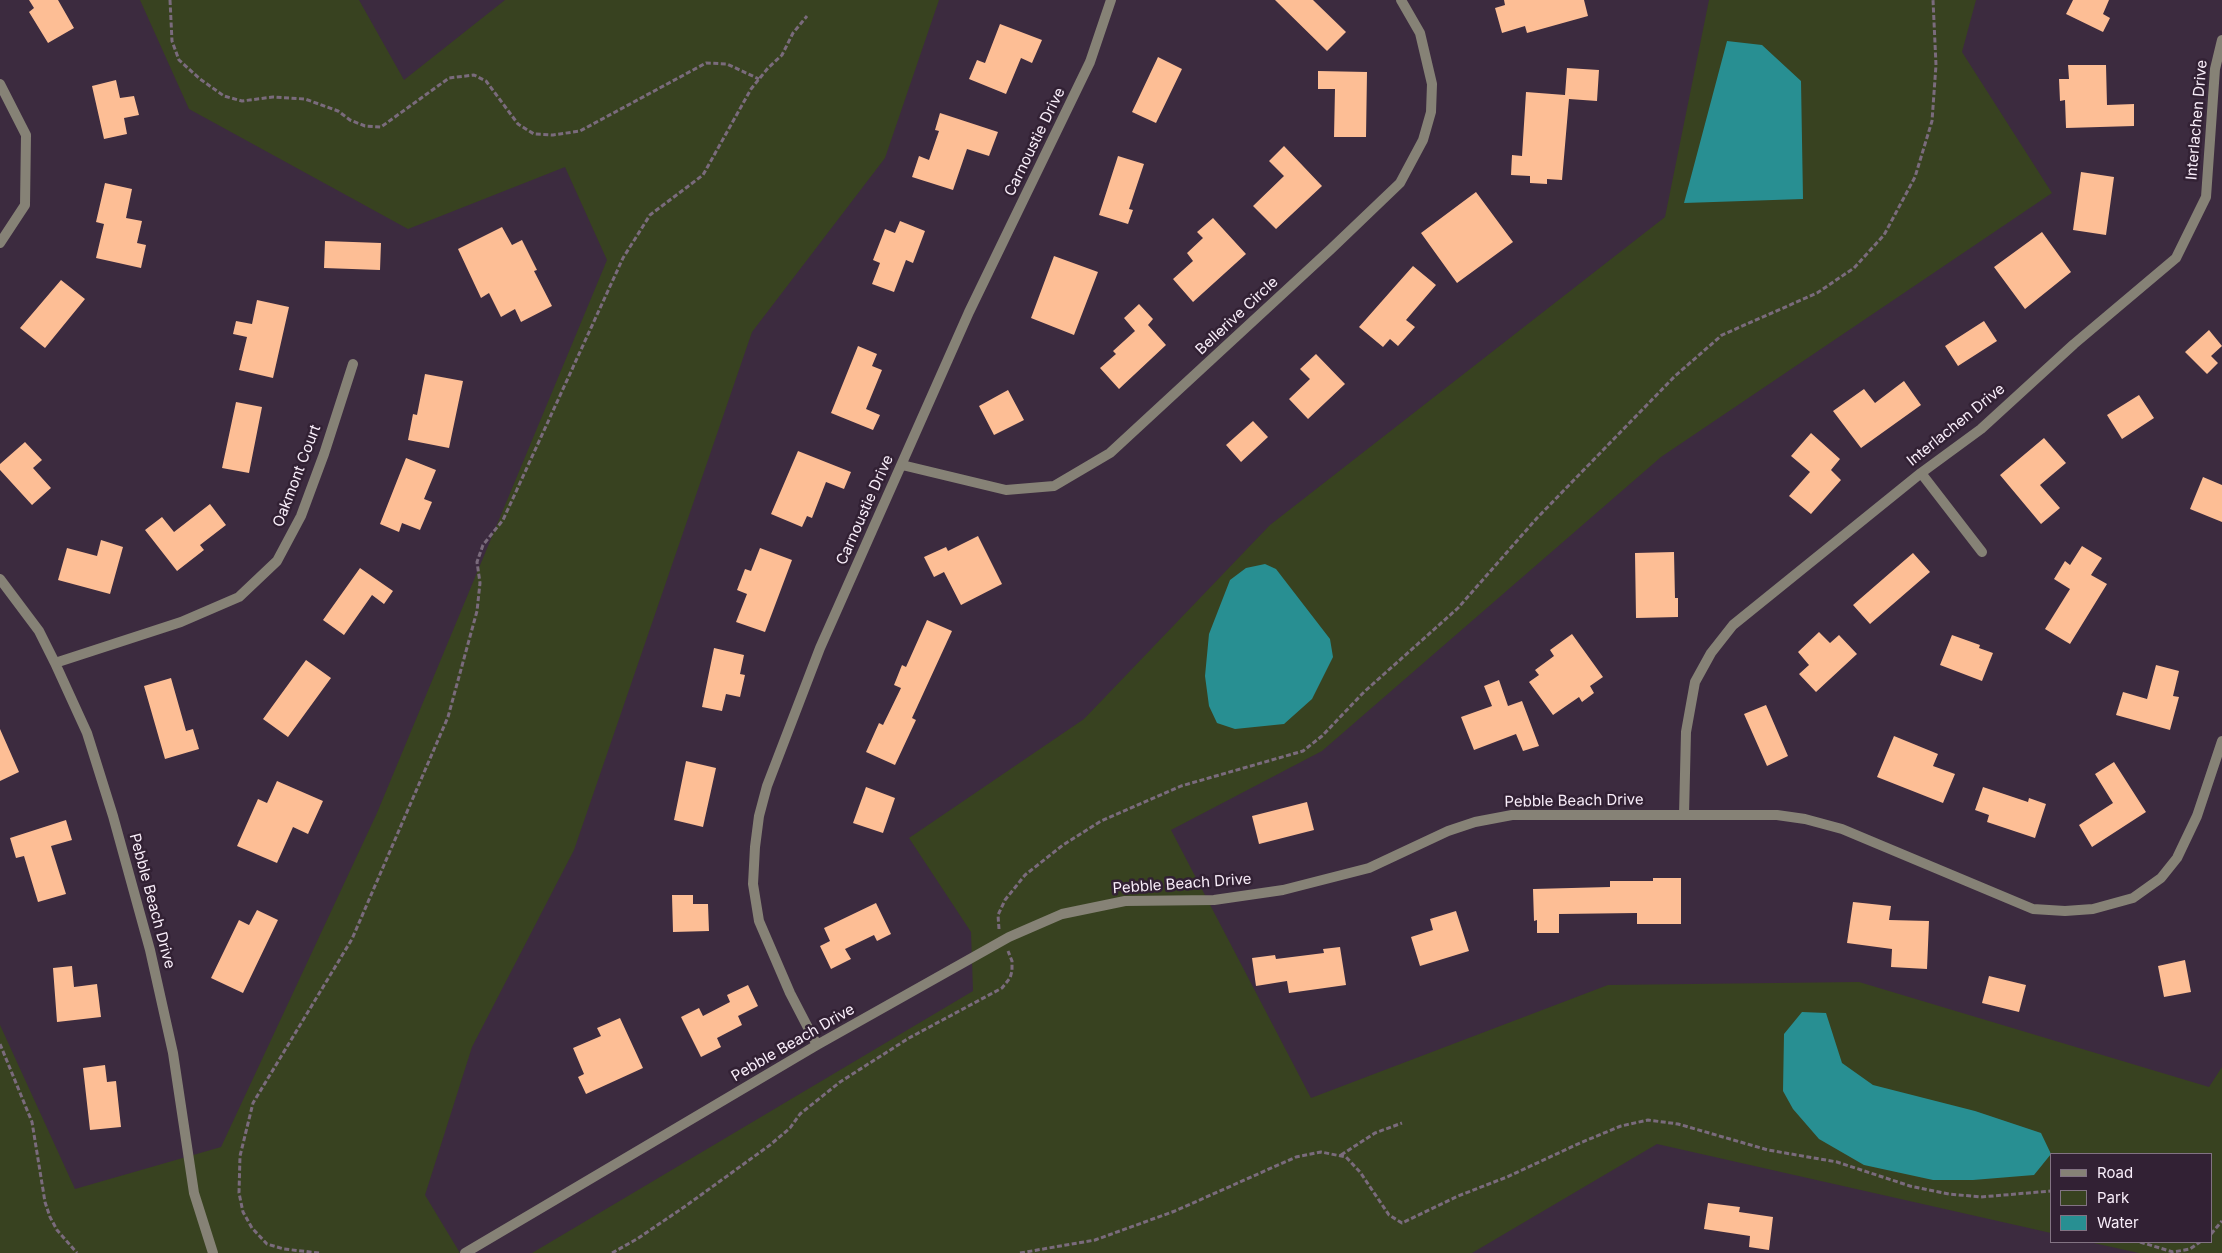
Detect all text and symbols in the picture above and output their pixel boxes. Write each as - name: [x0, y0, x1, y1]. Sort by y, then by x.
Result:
- street label: Interlachen Drive: [2183, 59, 2211, 181]
- street label: Carnoustie Drive: [1001, 85, 1069, 199]
- street label: Bellerive Circle: [1192, 273, 1282, 359]
- street label: Interlachen Drive: [1903, 380, 2009, 470]
- street label: Oakmont Court: [269, 422, 325, 530]
- street label: Carnoustie Drive: [833, 452, 897, 568]
- street label: Pebble Beach Drive: [1504, 791, 1644, 811]
- street label: Pebble Beach Drive: [125, 831, 179, 971]
- street label: Pebble Beach Drive: [1112, 870, 1252, 898]
- street label: Pebble Beach Drive: [728, 1000, 858, 1086]
- legend: [2050, 1153, 2212, 1243]
- text: Road: [2097, 1163, 2133, 1182]
- text: Park: [2097, 1188, 2129, 1207]
- text: Water: [2097, 1213, 2139, 1232]

